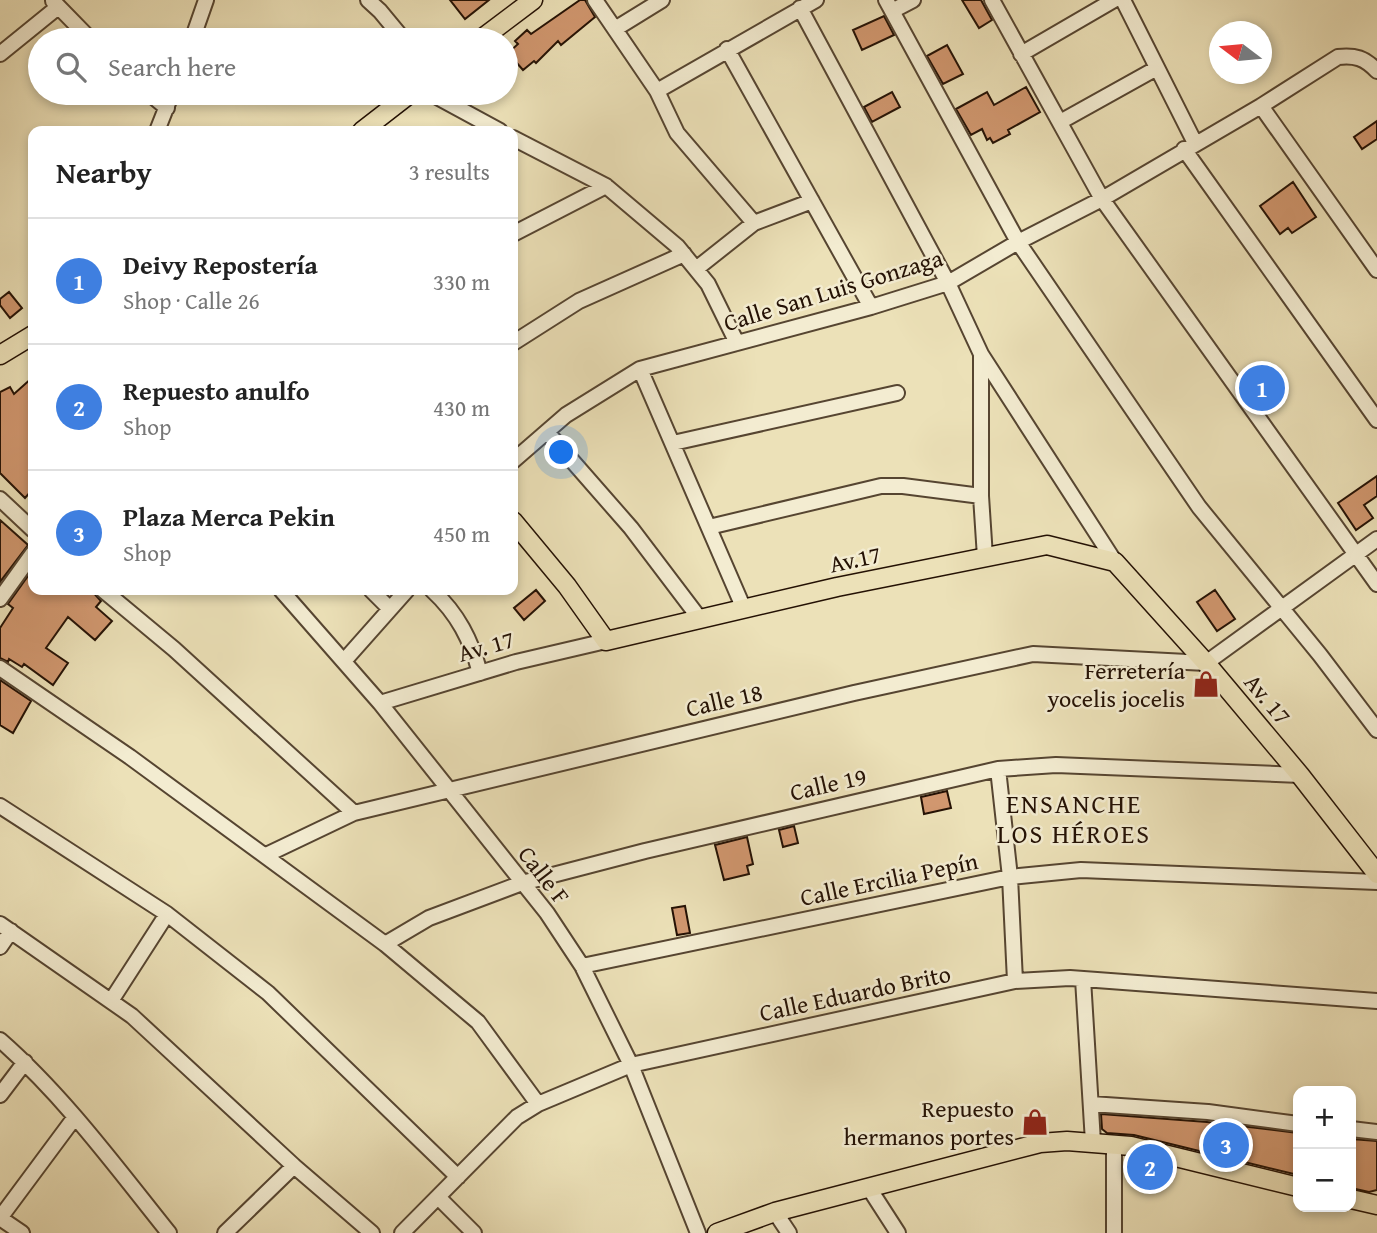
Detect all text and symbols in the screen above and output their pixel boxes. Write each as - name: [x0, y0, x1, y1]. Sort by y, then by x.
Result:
- north arrow: [1209, 21, 1272, 84]
- search box: [28, 28, 518, 105]
- text: Search here: [108, 47, 236, 86]
- icon: search: [52, 48, 90, 86]
- text: Nearby: [56, 150, 152, 194]
- text: 3 results: [409, 155, 490, 188]
- street label: Calle San Luis Gonzaga: [719, 240, 948, 340]
- text: Deivy Repostería: [123, 245, 318, 284]
- text: 1: [73, 265, 85, 298]
- text: 330 m: [433, 265, 490, 298]
- text: Shop · Calle 26: [123, 284, 260, 317]
- pin: 1: [1239, 362, 1285, 414]
- text: Repuesto anulfo: [123, 371, 310, 410]
- text: 2: [73, 391, 85, 424]
- text: 430 m: [433, 391, 490, 424]
- text: Shop: [123, 410, 171, 443]
- your location: [544, 435, 578, 469]
- text: Plaza Merca Pekin: [123, 497, 335, 536]
- text: 3: [73, 517, 85, 550]
- text: 450 m: [433, 517, 490, 550]
- text: Shop: [123, 536, 171, 569]
- street label: Av.17: [826, 536, 884, 582]
- street label: Av. 17: [454, 621, 518, 671]
- place label: Ferretería yocelis jocelis: [1046, 653, 1186, 716]
- street label: Av. 17: [1236, 666, 1300, 732]
- shop icon: Ferretería yocelis jocelis: [1191, 669, 1221, 699]
- street label: Calle 18: [682, 674, 766, 726]
- street label: Calle 19: [786, 758, 870, 810]
- district label: ENSANCHE LOS HÉROES: [997, 784, 1151, 853]
- street label: Calle F: [510, 838, 578, 912]
- street label: Calle Ercilia Pepín: [797, 843, 982, 915]
- street label: Calle Eduardo Brito: [756, 956, 954, 1030]
- map controls: [1293, 1086, 1356, 1212]
- button: +: [1293, 1086, 1356, 1149]
- place label: Repuesto hermanos portes: [844, 1091, 1014, 1154]
- shop icon: Repuesto hermanos portes: [1020, 1107, 1050, 1137]
- pin: 3: [1203, 1119, 1249, 1171]
- pin: 2: [1127, 1141, 1173, 1193]
- button: −: [1293, 1149, 1356, 1212]

